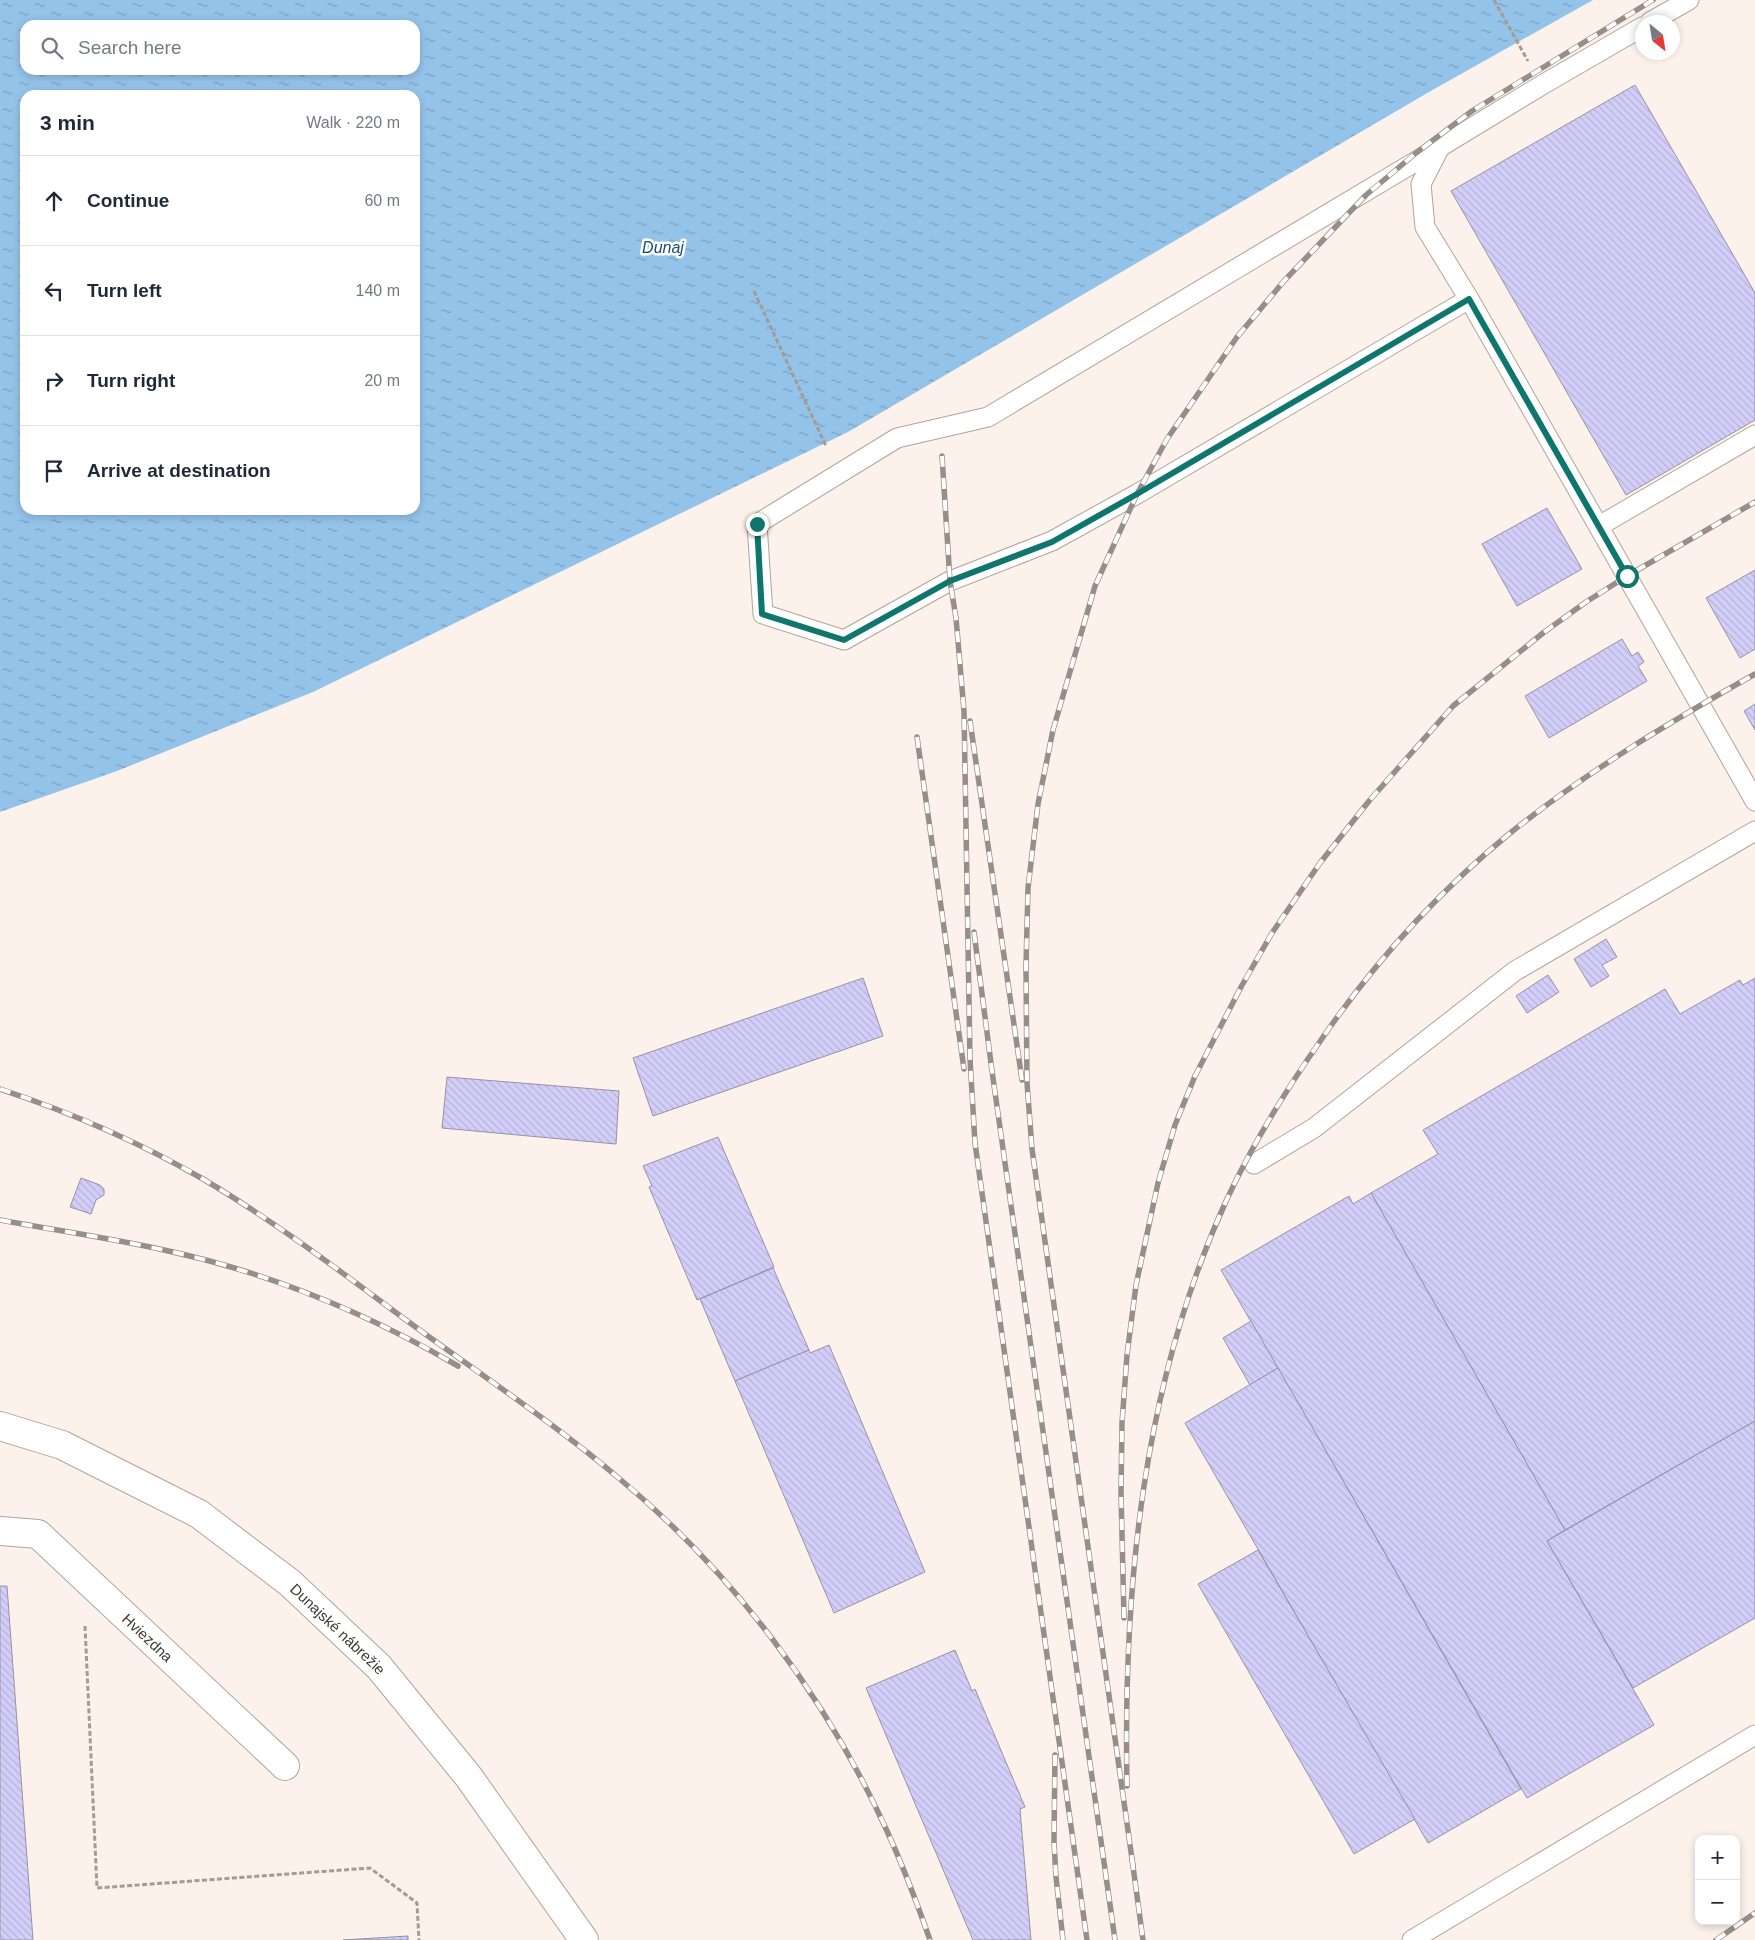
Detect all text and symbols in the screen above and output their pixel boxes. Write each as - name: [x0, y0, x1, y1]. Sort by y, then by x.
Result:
- north arrow: [1635, 15, 1680, 60]
- search box: [20, 20, 420, 75]
- icon: search: [38, 34, 66, 62]
- text: Search here: [78, 37, 182, 58]
- text: 3 min: [40, 111, 95, 134]
- text: Walk · 220 m: [306, 114, 400, 131]
- icon: ahead: [40, 187, 68, 215]
- text: Continue: [87, 190, 169, 211]
- text: 60 m: [364, 192, 400, 209]
- water label: Dunaj: [642, 239, 684, 256]
- icon: left: [40, 277, 68, 305]
- text: Turn left: [87, 280, 162, 301]
- text: 140 m: [356, 282, 400, 299]
- icon: right: [40, 367, 68, 395]
- text: Turn right: [87, 370, 175, 391]
- text: 20 m: [364, 372, 400, 389]
- icon: arrive: [40, 457, 68, 485]
- text: Arrive at destination: [87, 460, 271, 481]
- route end: [746, 513, 769, 536]
- route start: [1616, 565, 1639, 588]
- street label: Dunajské nábrežie: [287, 1580, 390, 1677]
- street label: Hviezdna: [119, 1610, 177, 1665]
- map controls: [1695, 1835, 1740, 1925]
- button: +: [1695, 1835, 1740, 1880]
- button: −: [1695, 1880, 1740, 1925]

